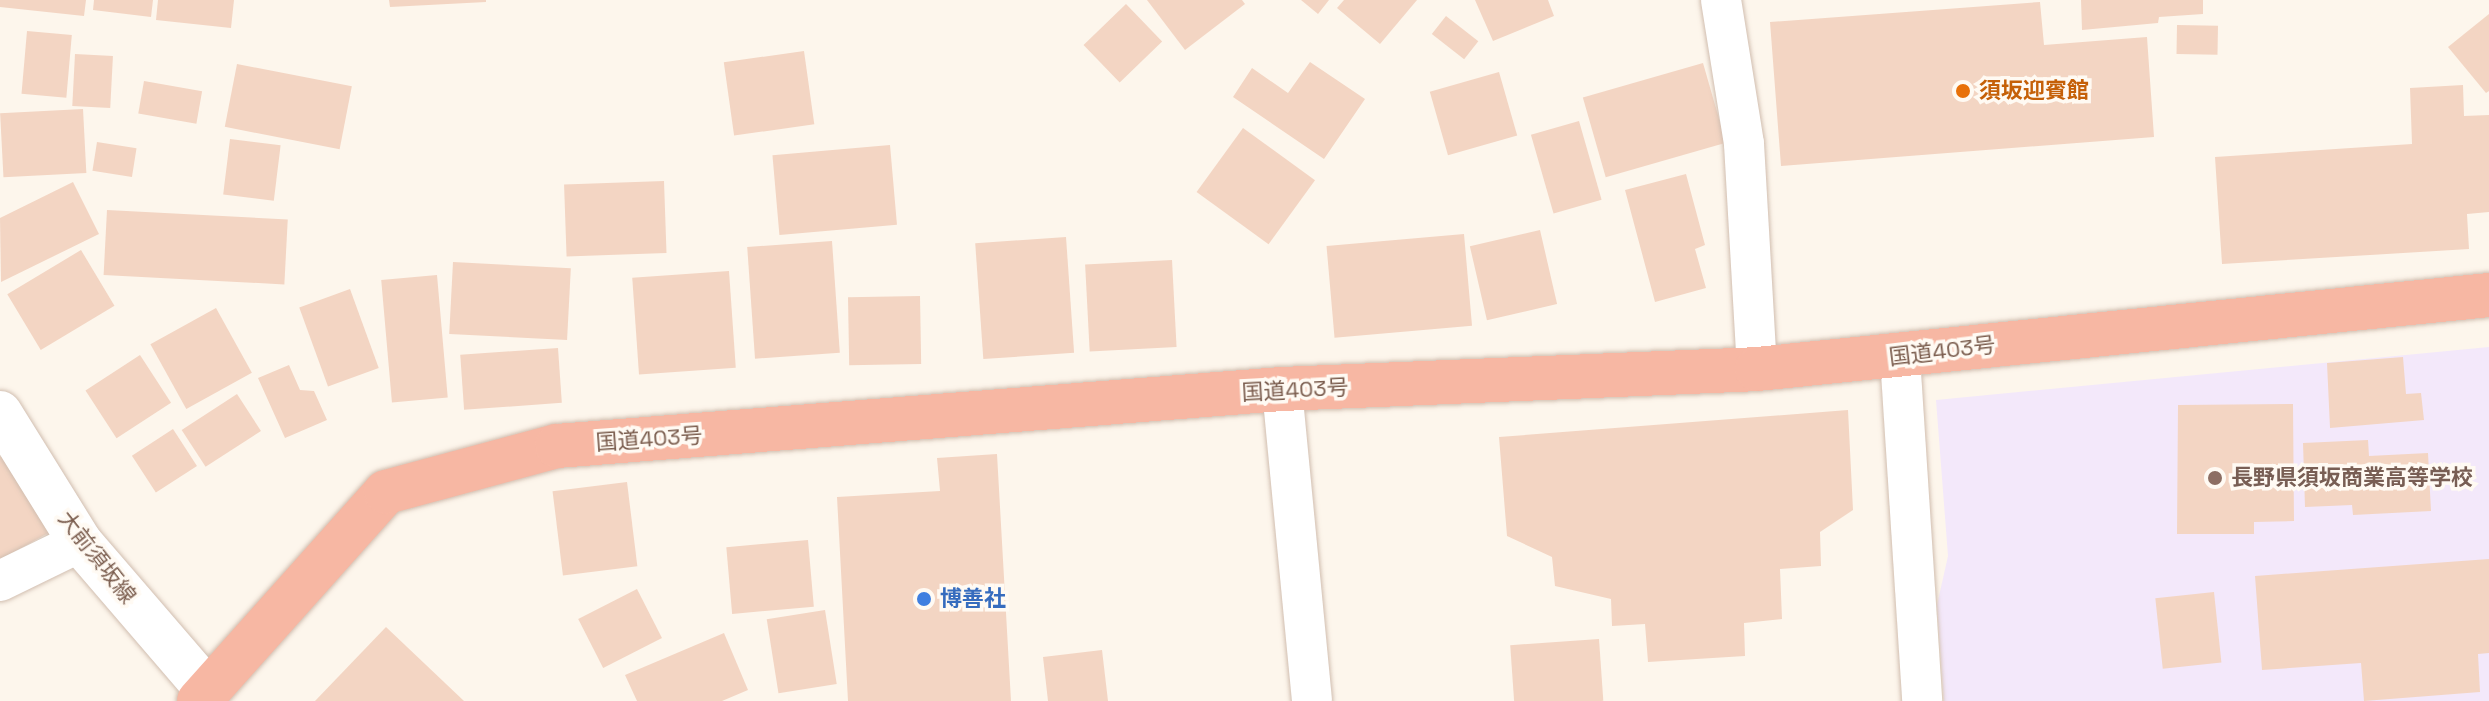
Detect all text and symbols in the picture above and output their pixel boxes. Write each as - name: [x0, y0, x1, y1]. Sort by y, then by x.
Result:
- place label: 須坂迎賓館: [1979, 78, 2089, 104]
- marker: 須坂迎賓館: [1954, 82, 1972, 100]
- street label: 国道403号: [1887, 331, 1997, 371]
- street label: 国道403号: [1241, 374, 1349, 406]
- street label: 国道403号: [595, 422, 703, 456]
- place label: 長野県須坂商業高等学校: [2231, 465, 2473, 491]
- marker: 長野県須坂商業高等学校: [2206, 469, 2224, 487]
- street label: 大前須坂線: [53, 506, 141, 608]
- place label: 博善社: [940, 586, 1006, 612]
- marker: 博善社: [915, 590, 933, 608]

